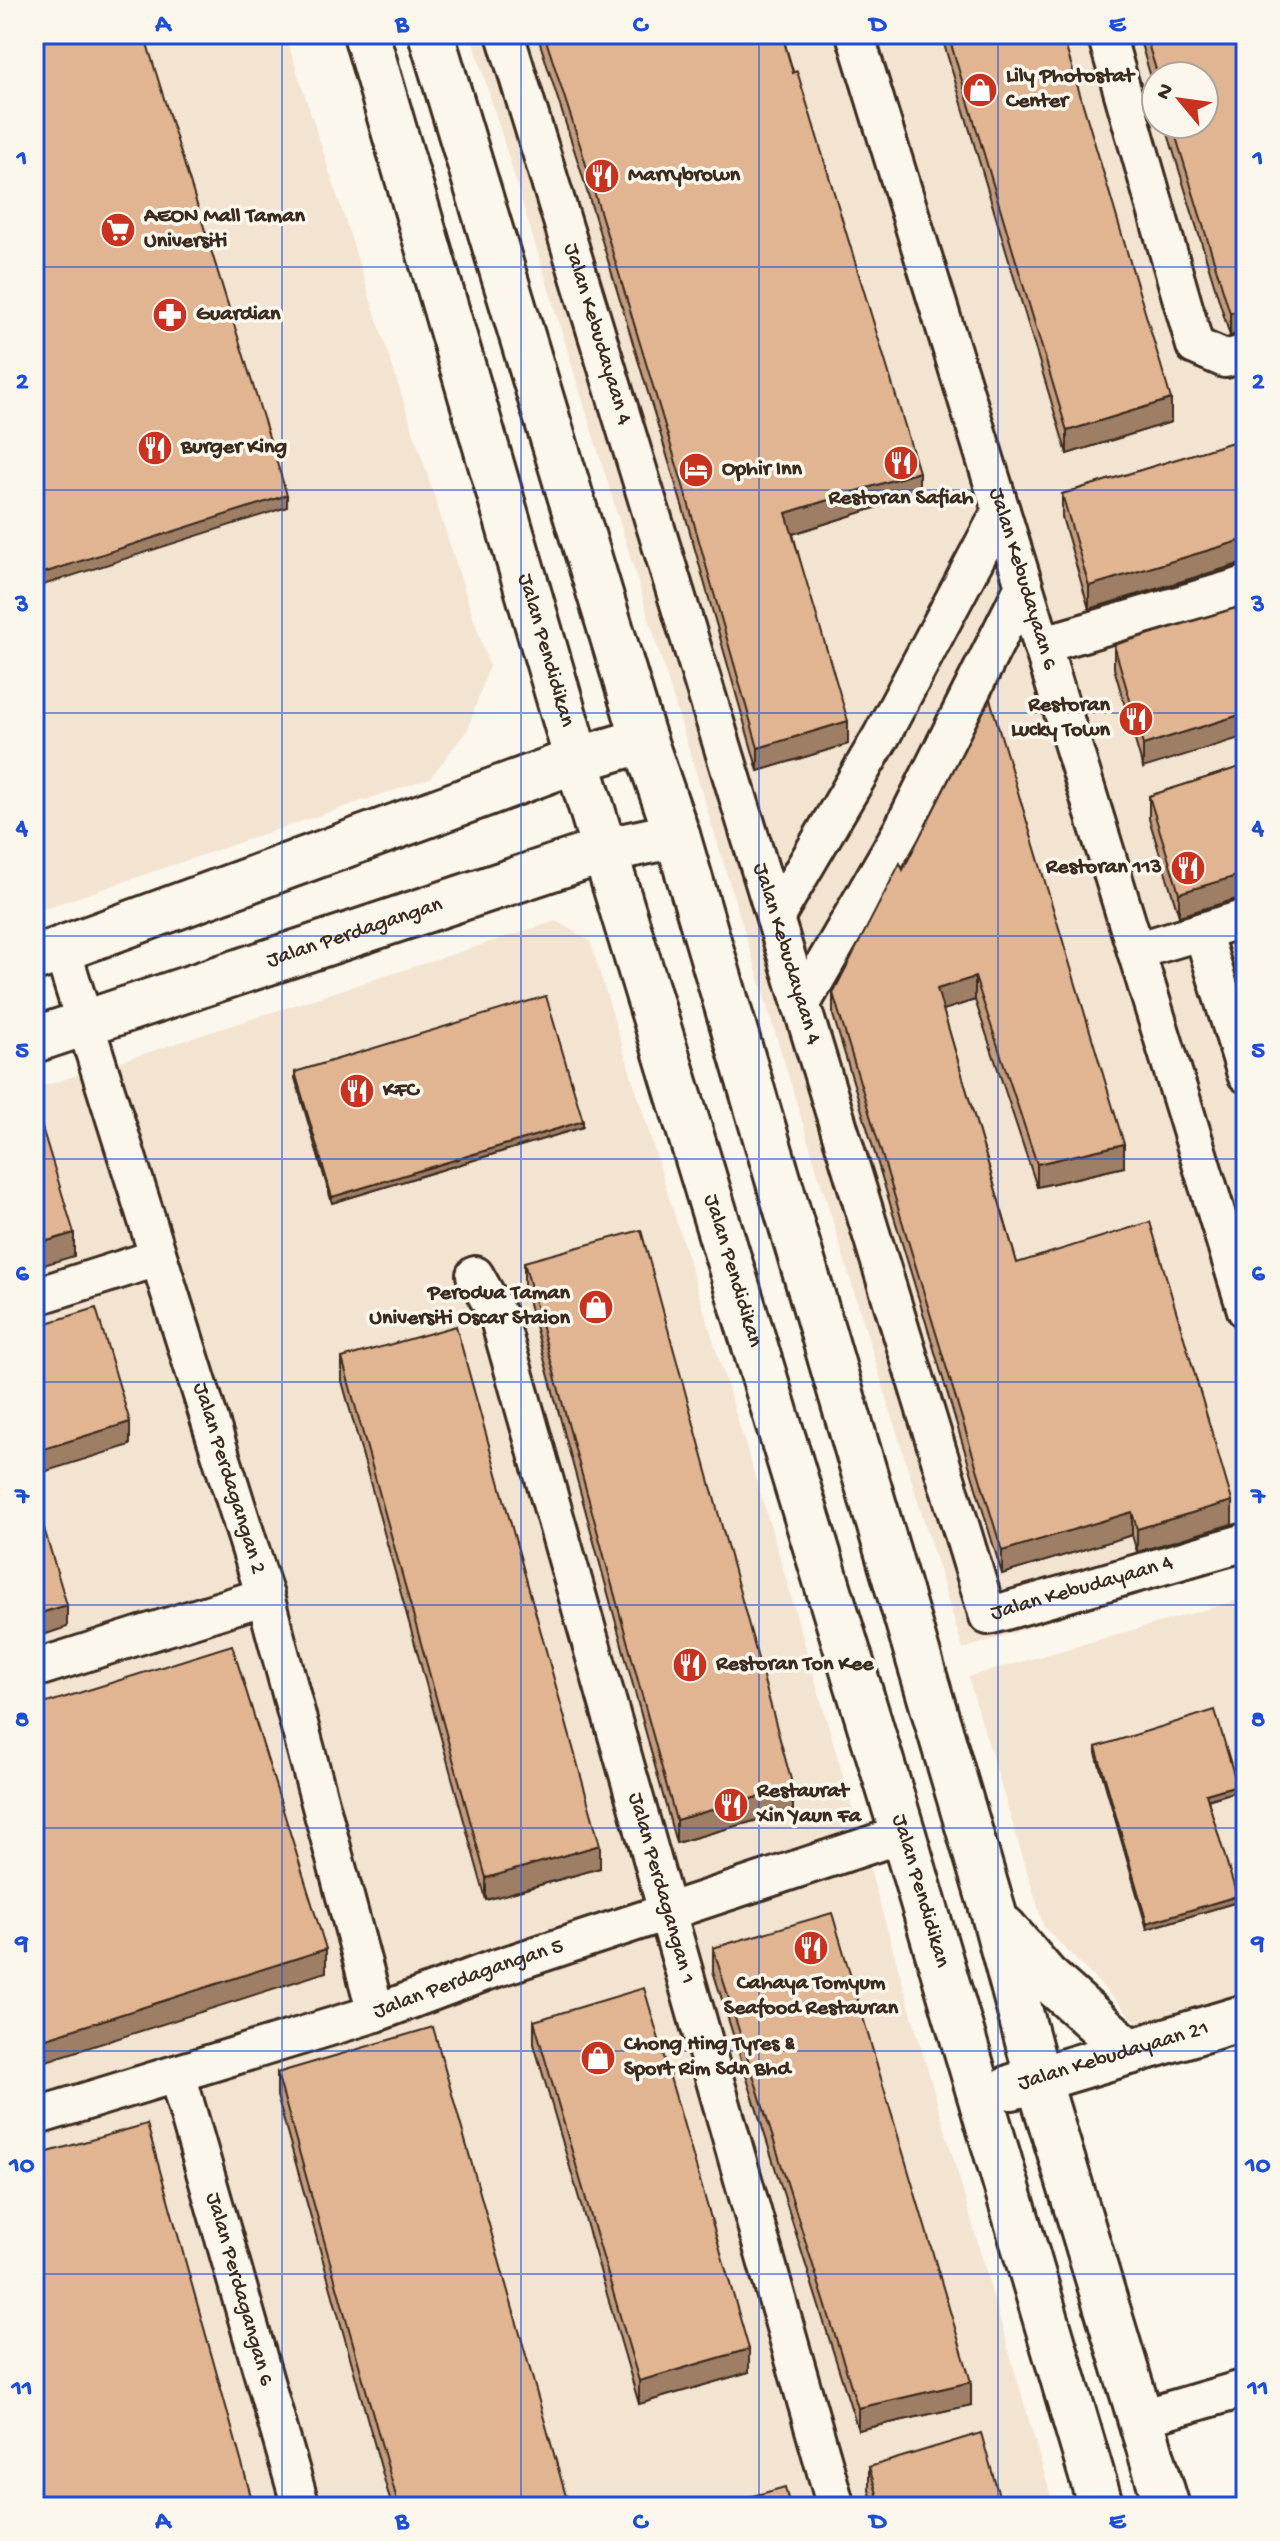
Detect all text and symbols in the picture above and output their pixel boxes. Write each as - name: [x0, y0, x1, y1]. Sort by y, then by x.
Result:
- text: A: [154, 11, 172, 42]
- text: B: [394, 11, 410, 42]
- text: C: [633, 11, 650, 42]
- text: D: [868, 11, 888, 42]
- text: E: [1109, 11, 1127, 42]
- north arrow: [1140, 60, 1220, 140]
- place label: Lily Photostat Center: [1005, 64, 1136, 115]
- shop icon: Lily Photostat Center: [961, 71, 999, 109]
- text: N: [1151, 80, 1181, 105]
- text: 1: [16, 145, 27, 176]
- text: 1: [1252, 145, 1263, 176]
- restaurant icon: Marrybrown: [583, 157, 621, 195]
- place label: Marrybrown: [628, 163, 741, 189]
- place label: AEON Mall Taman Universiti: [143, 204, 305, 255]
- supermarket icon: AEON Mall Taman Universiti: [99, 211, 137, 249]
- street label: Jalan Kebudayaan 4: [557, 240, 637, 429]
- pharmacy icon: Guardian: [151, 296, 189, 334]
- place label: Guardian: [196, 302, 281, 328]
- text: 2: [16, 368, 29, 399]
- text: 2: [1252, 368, 1265, 399]
- restaurant icon: Burger King: [136, 429, 174, 467]
- place label: Burger King: [180, 435, 288, 461]
- restaurant icon: Restoran Safiah: [882, 444, 920, 482]
- hotel icon: Ophir Inn: [677, 451, 715, 489]
- place label: Ophir Inn: [722, 457, 802, 483]
- street label: Jalan Kebudayaan 6: [982, 485, 1062, 674]
- place label: Restoran Safiah: [828, 486, 974, 512]
- street label: Jalan Pendidikan: [511, 571, 580, 731]
- text: 3: [14, 591, 29, 622]
- text: 3: [1250, 591, 1265, 622]
- place label: Restoran Lucky Town: [1011, 693, 1111, 744]
- restaurant icon: Restoran Lucky Town: [1117, 700, 1155, 738]
- text: 4: [15, 814, 29, 845]
- text: 4: [1251, 814, 1265, 845]
- restaurant icon: Restoran 113: [1169, 849, 1207, 887]
- place label: Restoran 113: [1045, 855, 1162, 881]
- street label: Jalan Kebudayaan 4: [746, 860, 826, 1049]
- street label: Jalan Perdagangan: [264, 892, 446, 975]
- text: 5: [15, 1037, 29, 1068]
- text: 5: [1251, 1037, 1265, 1068]
- restaurant icon: KFC: [338, 1072, 376, 1110]
- place label: KFC: [382, 1078, 420, 1104]
- street label: Jalan Pendidikan: [697, 1191, 768, 1351]
- text: 6: [15, 1260, 29, 1291]
- text: 6: [1251, 1260, 1265, 1291]
- place label: Perodua Taman Universiti Oscar Staion: [369, 1281, 571, 1332]
- shop icon: Perodua Taman Universiti Oscar Staion: [577, 1288, 615, 1326]
- street label: Jalan Perdagangan 2: [186, 1379, 270, 1578]
- text: 7: [13, 1483, 30, 1514]
- text: 7: [1249, 1483, 1266, 1514]
- street label: Jalan Kebudayaan 4: [988, 1550, 1177, 1627]
- restaurant icon: Restoran Ton Kee: [671, 1646, 709, 1684]
- place label: Restoran Ton Kee: [715, 1652, 874, 1678]
- text: 8: [15, 1706, 29, 1737]
- text: 8: [1251, 1706, 1265, 1737]
- place label: Restaurat Xin Yaun Fa: [756, 1779, 863, 1830]
- restaurant icon: Restaurat Xin Yaun Fa: [712, 1786, 750, 1824]
- street label: Jalan Perdagangan 1: [621, 1790, 700, 1987]
- street label: Jalan Pendidikan: [885, 1811, 955, 1971]
- text: 9: [13, 1929, 29, 1960]
- restaurant icon: Cahaya Tomyum Seafood Restauran: [792, 1929, 830, 1967]
- text: 9: [1249, 1929, 1265, 1960]
- street label: Jalan Perdagangan 5: [370, 1934, 567, 2026]
- place label: Cahaya Tomyum Seafood Restauran: [724, 1971, 899, 2022]
- street label: Jalan Kebudayaan 21: [1015, 2016, 1212, 2097]
- place label: Chong Hing Tyres & Sport Rim Sdn Bhd: [623, 2032, 796, 2083]
- shop icon: Chong Hing Tyres & Sport Rim Sdn Bhd: [579, 2039, 617, 2077]
- text: 10: [8, 2152, 35, 2183]
- text: 10: [1244, 2152, 1271, 2183]
- street label: Jalan Perdagangan 6: [199, 2190, 279, 2390]
- text: 11: [11, 2375, 33, 2406]
- text: 11: [1247, 2375, 1269, 2406]
- text: A: [154, 2508, 172, 2539]
- text: B: [394, 2508, 410, 2539]
- text: C: [633, 2508, 650, 2539]
- text: D: [868, 2508, 888, 2539]
- text: E: [1109, 2508, 1127, 2539]

